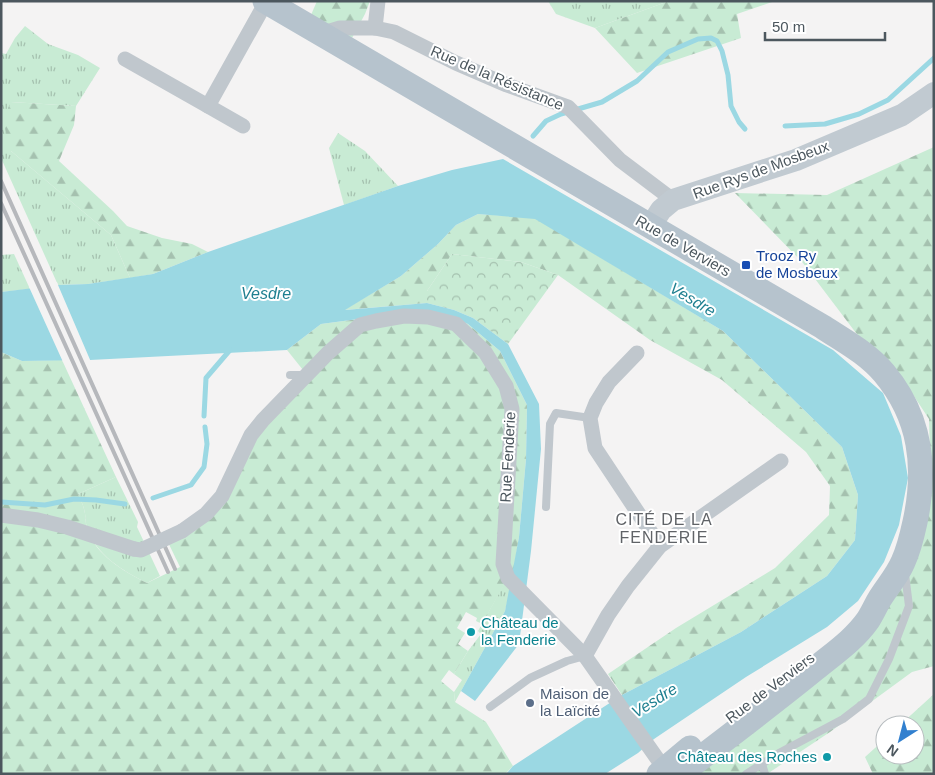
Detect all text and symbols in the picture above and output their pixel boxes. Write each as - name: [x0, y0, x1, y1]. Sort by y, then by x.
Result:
- scale bar: [765, 10, 885, 42]
- text: 50 m: [772, 18, 805, 35]
- street label: Rue de la Résistance: [428, 42, 566, 113]
- street label: Rue Rys de Mosbeux: [691, 137, 832, 202]
- street label: Rue de Verviers: [633, 212, 734, 280]
- place label: Trooz Ry de Mosbeux: [756, 247, 838, 281]
- marker: Trooz Ry de Mosbeux: [740, 259, 752, 271]
- water label: Vesdre: [667, 279, 719, 320]
- water label: Vesdre: [241, 285, 291, 302]
- street label: Rue Fenderie: [497, 411, 518, 503]
- district label: CITÉ DE LA FENDERIE: [615, 510, 713, 546]
- place label: Château de la Fenderie: [481, 614, 559, 648]
- marker: Château de la Fenderie: [465, 626, 477, 638]
- street label: Rue de Verviers: [722, 649, 817, 727]
- water label: Vesdre: [629, 680, 680, 721]
- place label: Maison de la Laïcité: [540, 685, 609, 719]
- marker: Maison de la Laïcité: [524, 697, 536, 709]
- north arrow: [875, 715, 925, 765]
- text: N: [884, 741, 901, 760]
- place label: Château des Roches: [677, 748, 817, 765]
- marker: Château des Roches: [821, 751, 833, 763]

